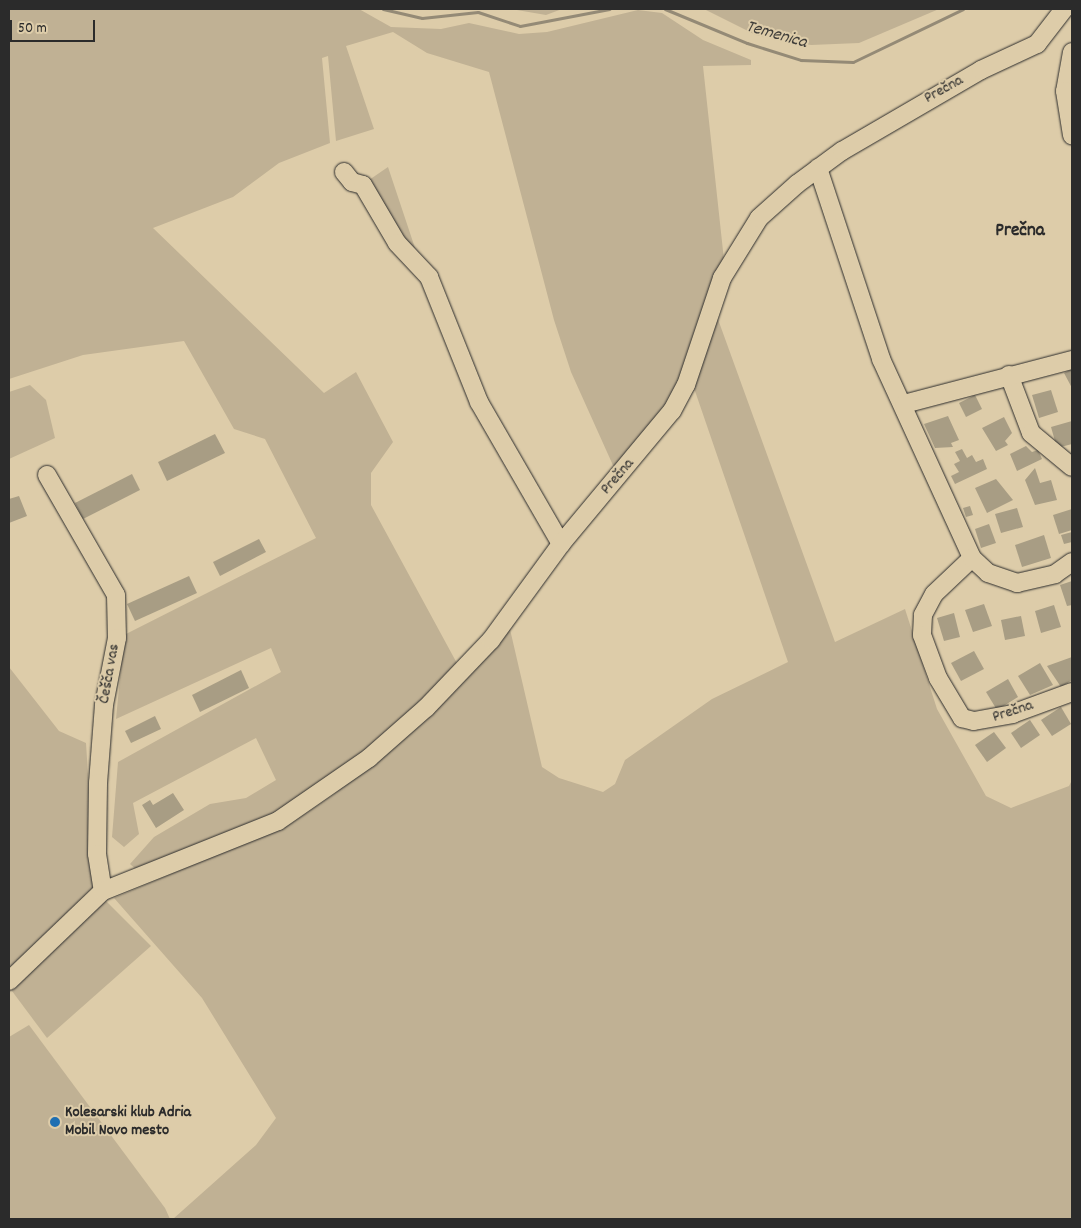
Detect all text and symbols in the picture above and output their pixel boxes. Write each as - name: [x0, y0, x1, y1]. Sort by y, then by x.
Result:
- scale bar: [12, 10, 98, 42]
- water label: Temenica: [743, 17, 809, 55]
- text: 50 m: [18, 18, 47, 40]
- street label: Prečna: [921, 72, 967, 108]
- district label: Prečna: [995, 221, 1045, 243]
- street label: Prečna: [597, 455, 639, 499]
- street label: Češča vas: [95, 643, 125, 705]
- street label: Prečna: [990, 696, 1036, 728]
- place label: Kolesarski klub Adria Mobil Novo mesto: [65, 1103, 191, 1141]
- marker: Kolesarski klub Adria Mobil Novo mesto: [49, 1116, 61, 1128]

